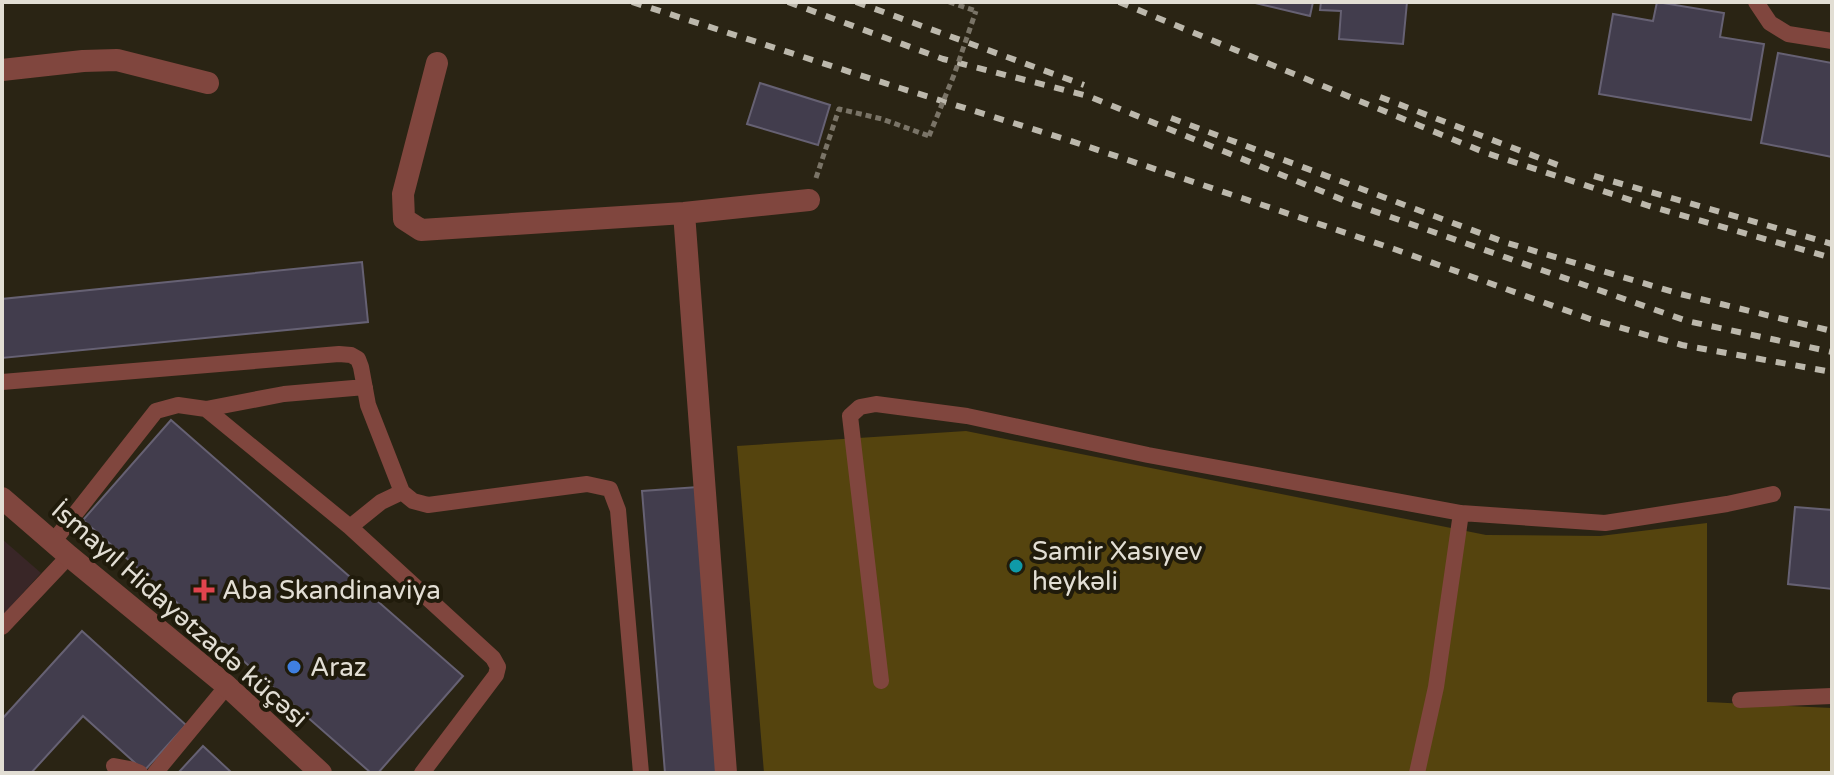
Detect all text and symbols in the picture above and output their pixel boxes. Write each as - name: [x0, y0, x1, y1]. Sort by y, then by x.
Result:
- street label: İsmayıl Hidayətzadə küçəsi: [45, 495, 314, 734]
- place label: Samir Xasıyev heykəli: [1032, 536, 1203, 597]
- marker: Samir Xasıyev heykəli: [1007, 557, 1025, 575]
- place label: Aba Skandinaviya: [222, 575, 441, 606]
- marker: Aba Skandinaviya: [193, 579, 215, 601]
- place label: Araz: [310, 652, 367, 683]
- marker: Araz: [285, 658, 303, 676]

